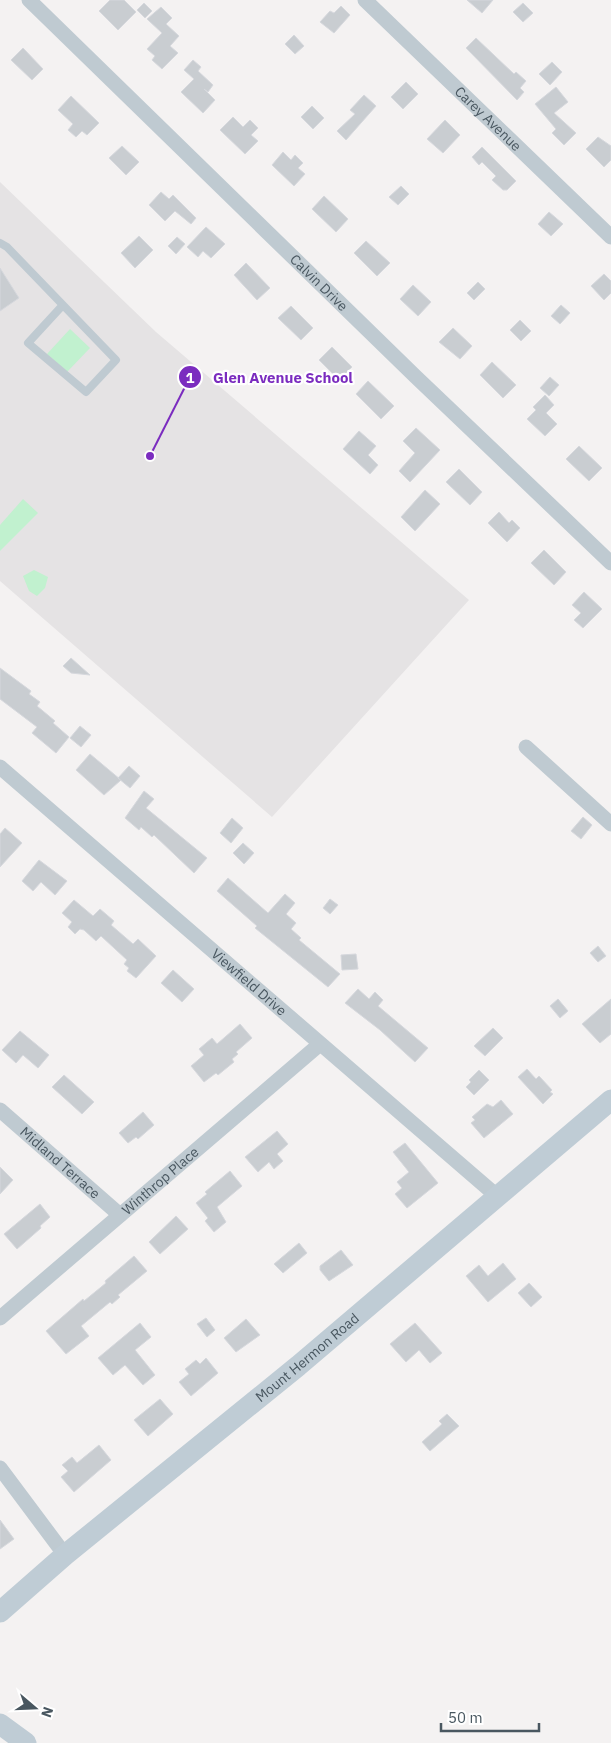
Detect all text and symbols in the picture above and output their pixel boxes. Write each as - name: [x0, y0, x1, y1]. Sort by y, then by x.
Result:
- street label: Carey Avenue: [451, 82, 526, 155]
- street label: Calvin Drive: [286, 250, 352, 315]
- callout: Glen Avenue School: [178, 362, 363, 392]
- text: 1: [185, 368, 195, 387]
- text: Glen Avenue School: [213, 368, 353, 387]
- street label: Viewfield Drive: [208, 945, 291, 1020]
- street label: Midland Terrace: [16, 1123, 104, 1203]
- street label: Winthrop Place: [118, 1143, 203, 1219]
- street label: Mount Hermon Road: [252, 1309, 363, 1406]
- north arrow: [10, 1683, 60, 1733]
- scale bar: [441, 1700, 538, 1732]
- text: N: [37, 1705, 57, 1720]
- text: 50 m: [448, 1708, 483, 1727]

